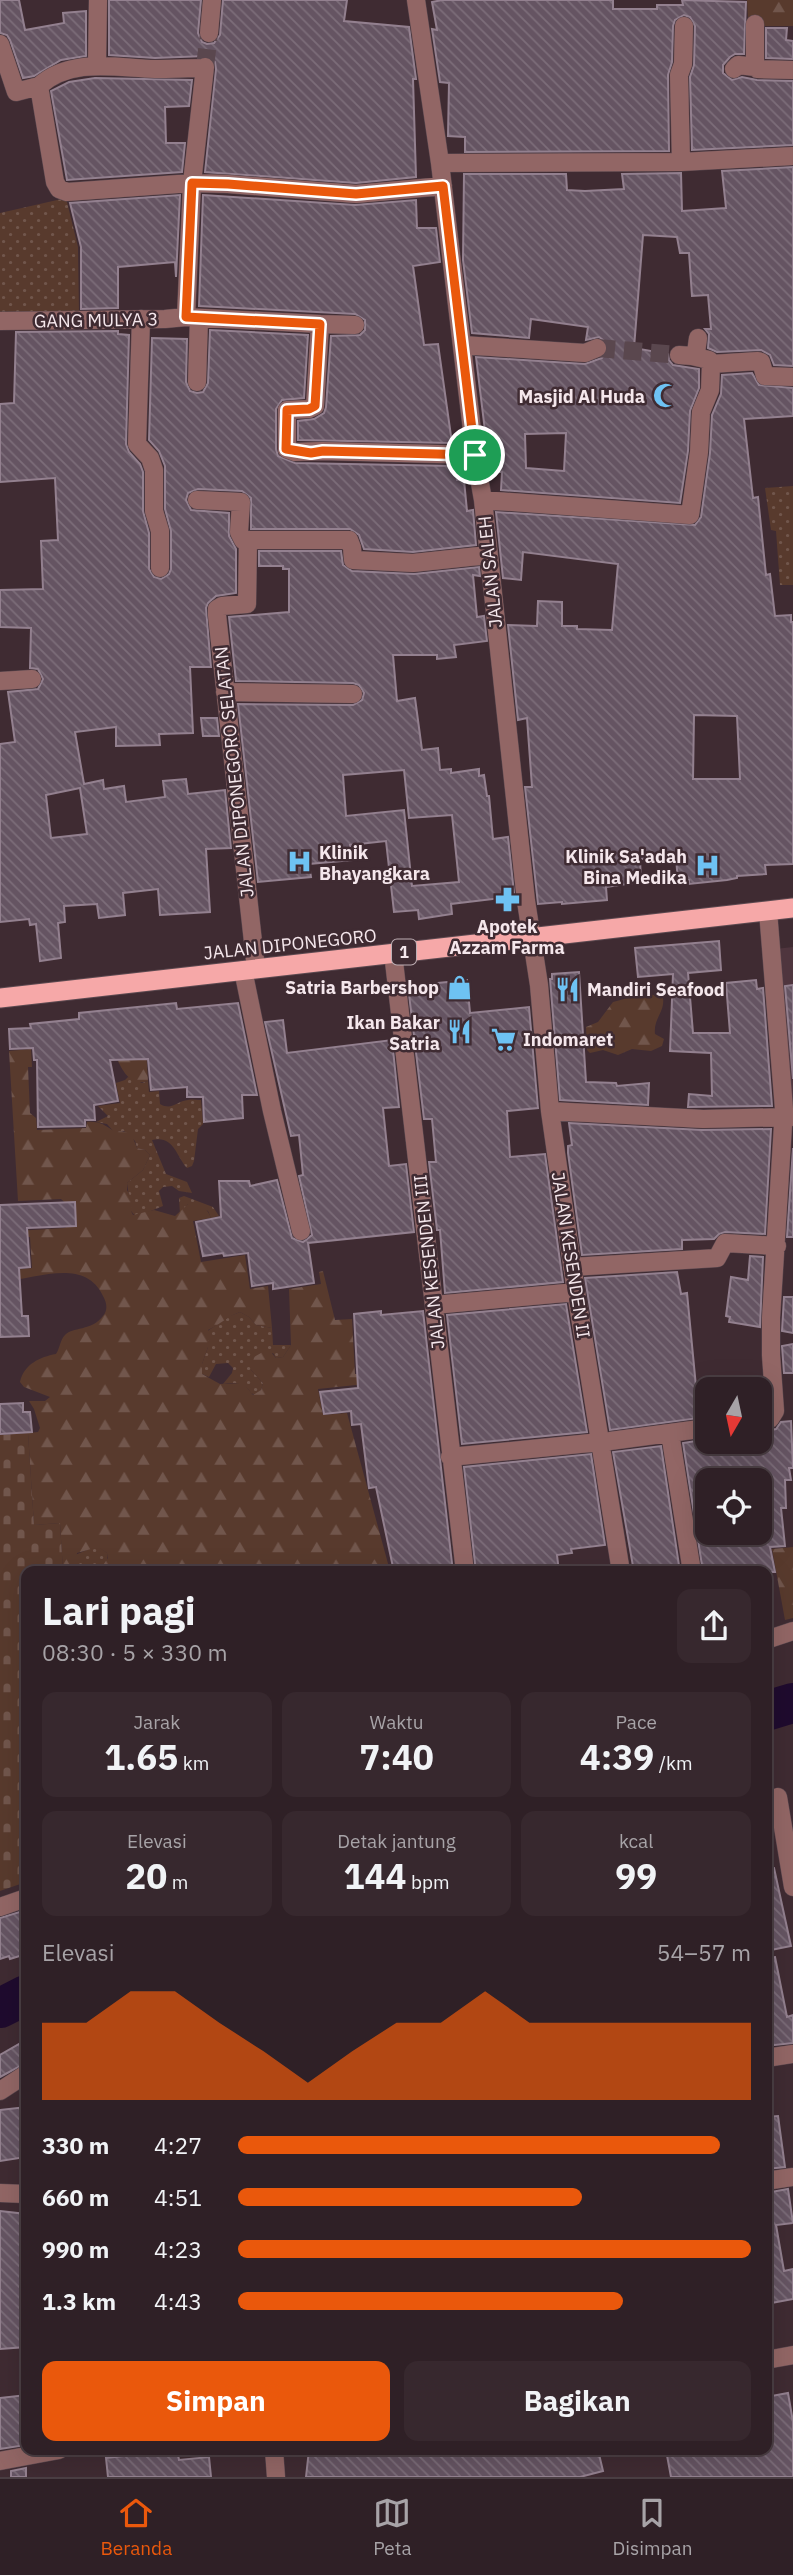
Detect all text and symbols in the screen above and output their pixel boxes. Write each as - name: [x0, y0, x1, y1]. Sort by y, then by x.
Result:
- street label: GANG MULYA 3: [34, 307, 158, 333]
- mosque icon: Masjid Al Huda: [651, 382, 679, 410]
- place label: Masjid Al Huda: [518, 385, 645, 408]
- pin: [445, 425, 505, 485]
- icon: arrive: [456, 436, 494, 474]
- street label: JALAN SALEH: [473, 515, 507, 629]
- street label: JALAN DIPONEGORO SELATAN: [209, 645, 259, 899]
- place label: Klinik Bhayangkara: [319, 841, 430, 885]
- place label: Klinik Sa'adah Bina Medika: [565, 845, 687, 889]
- hospital icon: Klinik Bhayangkara: [285, 848, 313, 876]
- hospital icon: Klinik Sa'adah Bina Medika: [693, 852, 721, 880]
- pharmacy icon: Apotek Azzam Farma: [493, 885, 521, 913]
- place label: Apotek Azzam Farma: [449, 915, 565, 959]
- street label: JALAN DIPONEGORO: [202, 923, 378, 965]
- road number: 1: [392, 940, 416, 964]
- shop icon: Satria Barbershop: [445, 973, 473, 1001]
- restaurant icon: Mandiri Seafood: [553, 975, 581, 1003]
- place label: Satria Barbershop: [285, 976, 439, 999]
- place label: Mandiri Seafood: [587, 978, 725, 1001]
- place label: Ikan Bakar Satria: [346, 1011, 440, 1055]
- restaurant icon: Ikan Bakar Satria: [446, 1018, 474, 1046]
- supermarket icon: Indomaret: [489, 1025, 517, 1053]
- place label: Indomaret: [523, 1028, 613, 1051]
- street label: JALAN KESENDEN II: [546, 1170, 596, 1340]
- street label: JALAN KESENDEN III: [408, 1174, 450, 1350]
- north arrow: [695, 1377, 772, 1454]
- map controls: [695, 1377, 772, 1545]
- button: locate: [695, 1468, 772, 1545]
- text: Lari pagi: [42, 1586, 196, 1635]
- button: share: [677, 1589, 751, 1663]
- text: 08:30 · 5 × 330 m: [42, 1637, 228, 1667]
- text: Jarak: [133, 1710, 180, 1734]
- text: Waktu: [369, 1710, 424, 1734]
- text: Pace: [615, 1710, 657, 1734]
- text: 1.65: [104, 1734, 178, 1780]
- text: 7:40: [359, 1734, 434, 1780]
- text: 4:39: [580, 1734, 654, 1780]
- text: km: [178, 1751, 209, 1775]
- text: /km: [654, 1751, 693, 1775]
- text: Elevasi: [127, 1829, 187, 1853]
- text: Detak jantung: [337, 1829, 456, 1853]
- text: kcal: [619, 1829, 653, 1853]
- text: 20: [125, 1853, 167, 1899]
- text: 144: [343, 1853, 406, 1899]
- text: 99: [615, 1853, 657, 1899]
- text: m: [167, 1870, 188, 1894]
- text: bpm: [406, 1870, 450, 1894]
- text: Elevasi: [42, 1937, 114, 1967]
- text: 54–57 m: [657, 1937, 751, 1967]
- text: 330 m: [42, 2130, 109, 2160]
- text: 4:27: [154, 2130, 202, 2160]
- text: 660 m: [42, 2182, 109, 2212]
- text: 4:51: [154, 2182, 202, 2212]
- text: 990 m: [42, 2234, 109, 2264]
- text: 4:23: [154, 2234, 202, 2264]
- text: 1.3 km: [42, 2286, 116, 2316]
- text: 4:43: [154, 2286, 202, 2316]
- button: Simpan: [42, 2361, 390, 2441]
- button: Bagikan: [404, 2361, 751, 2441]
- tab: Beranda: [100, 2494, 172, 2560]
- tab: Peta: [373, 2494, 412, 2560]
- tab: Disimpan: [612, 2494, 693, 2560]

